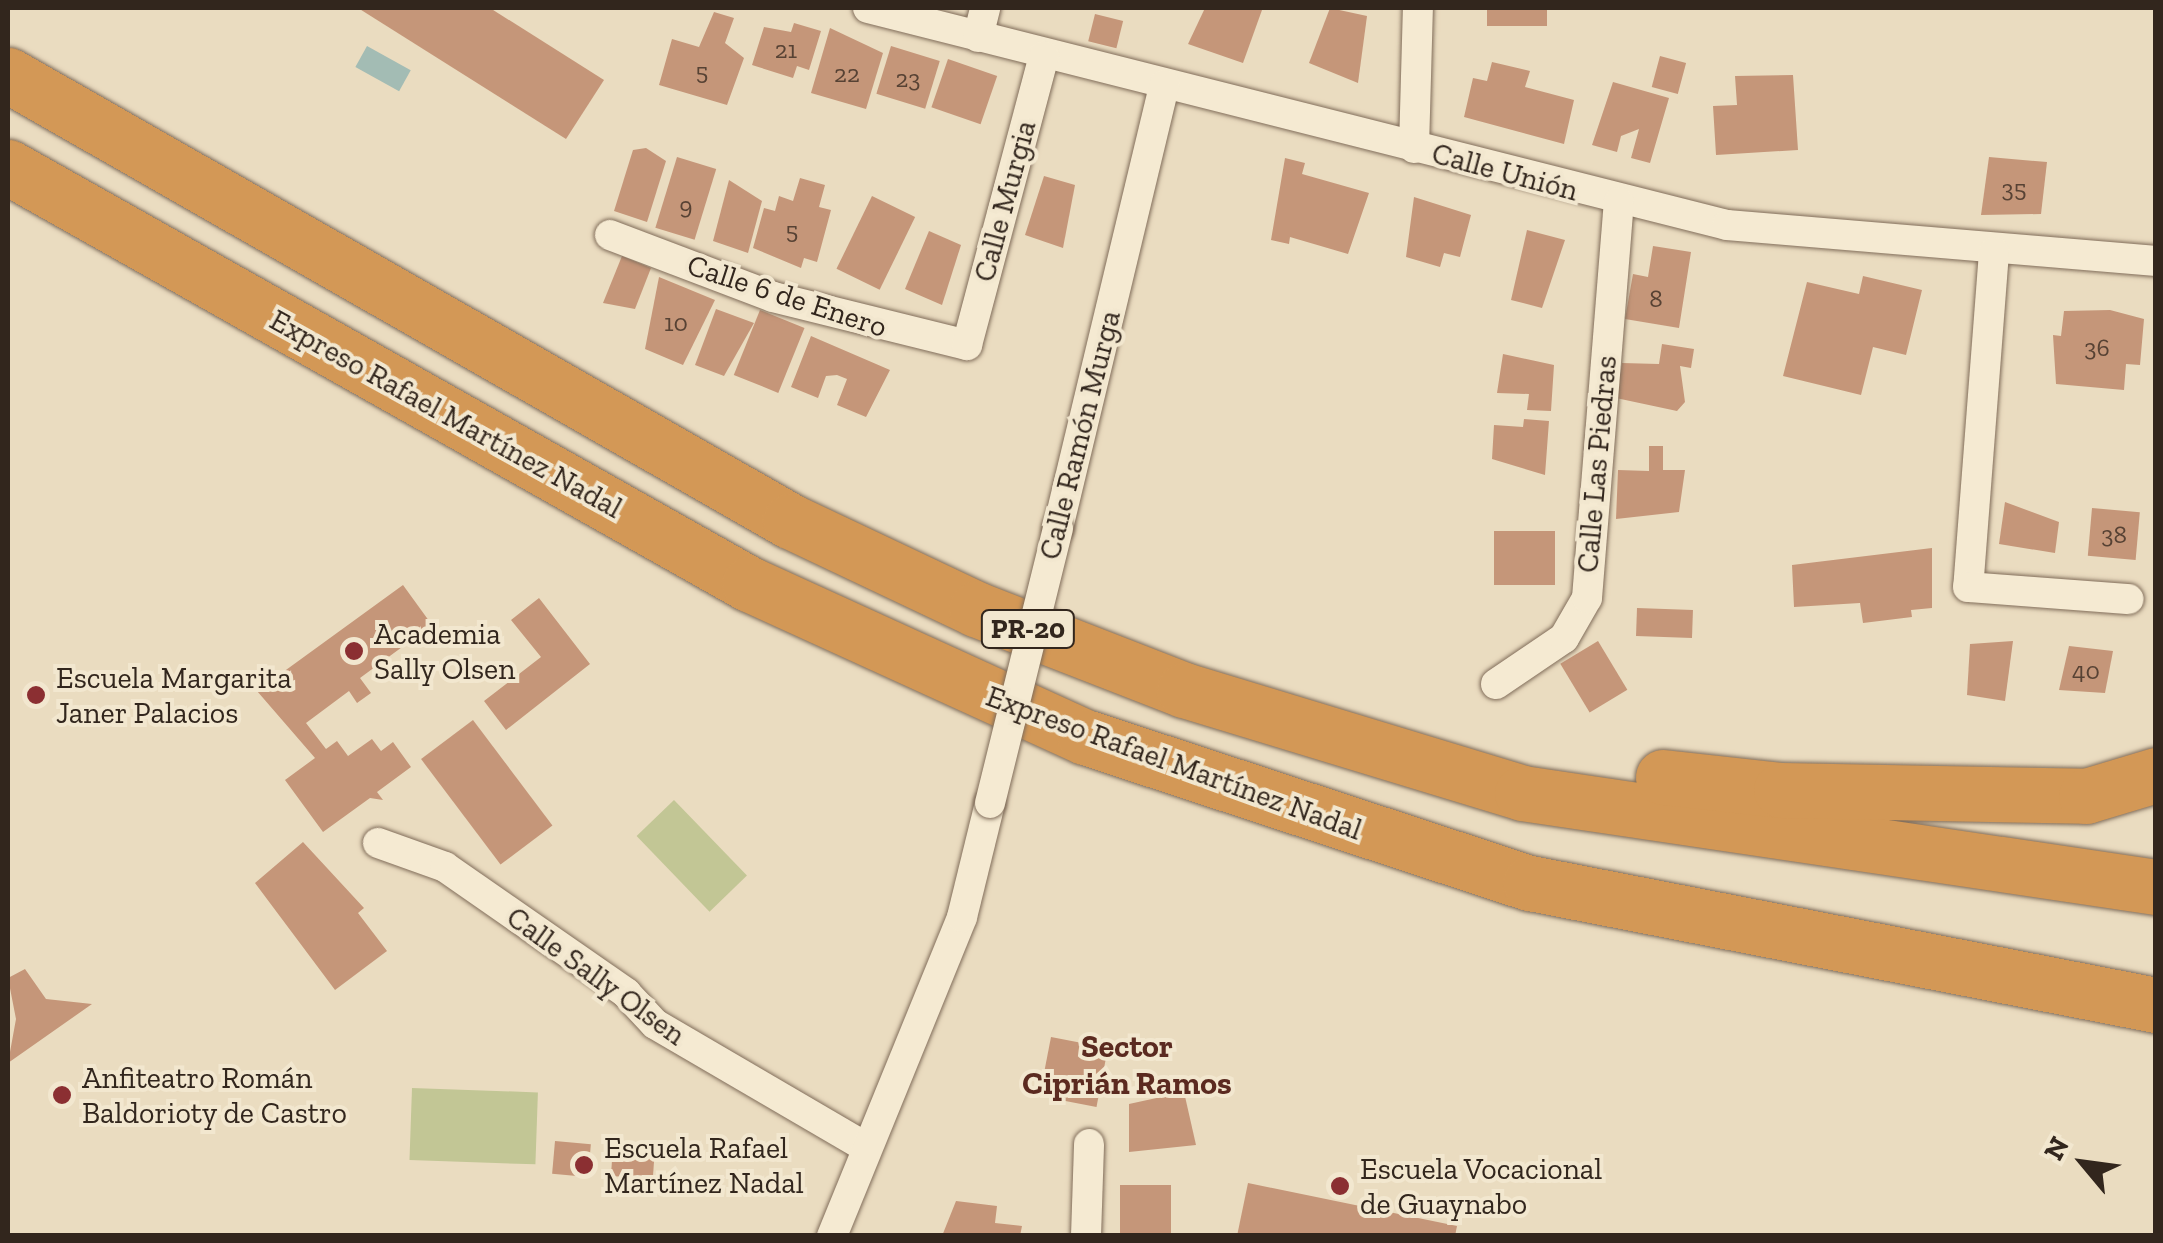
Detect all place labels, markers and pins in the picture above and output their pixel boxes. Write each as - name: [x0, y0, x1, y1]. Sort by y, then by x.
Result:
- place label: Academia Sally Olsen: [374, 616, 516, 686]
- marker: Academia Sally Olsen: [343, 640, 365, 662]
- place label: Escuela Margarita Janer Palacios: [56, 660, 292, 730]
- marker: Escuela Margarita Janer Palacios: [25, 684, 47, 706]
- place label: Anfiteatro Román Baldorioty de Castro: [82, 1060, 348, 1130]
- marker: Anfiteatro Román Baldorioty de Castro: [51, 1084, 73, 1106]
- place label: Escuela Rafael Martínez Nadal: [604, 1130, 804, 1200]
- place label: Escuela Vocacional de Guaynabo: [1360, 1151, 1603, 1222]
- marker: Escuela Rafael Martínez Nadal: [573, 1154, 595, 1176]
- marker: Escuela Vocacional de Guaynabo: [1329, 1175, 1351, 1197]

